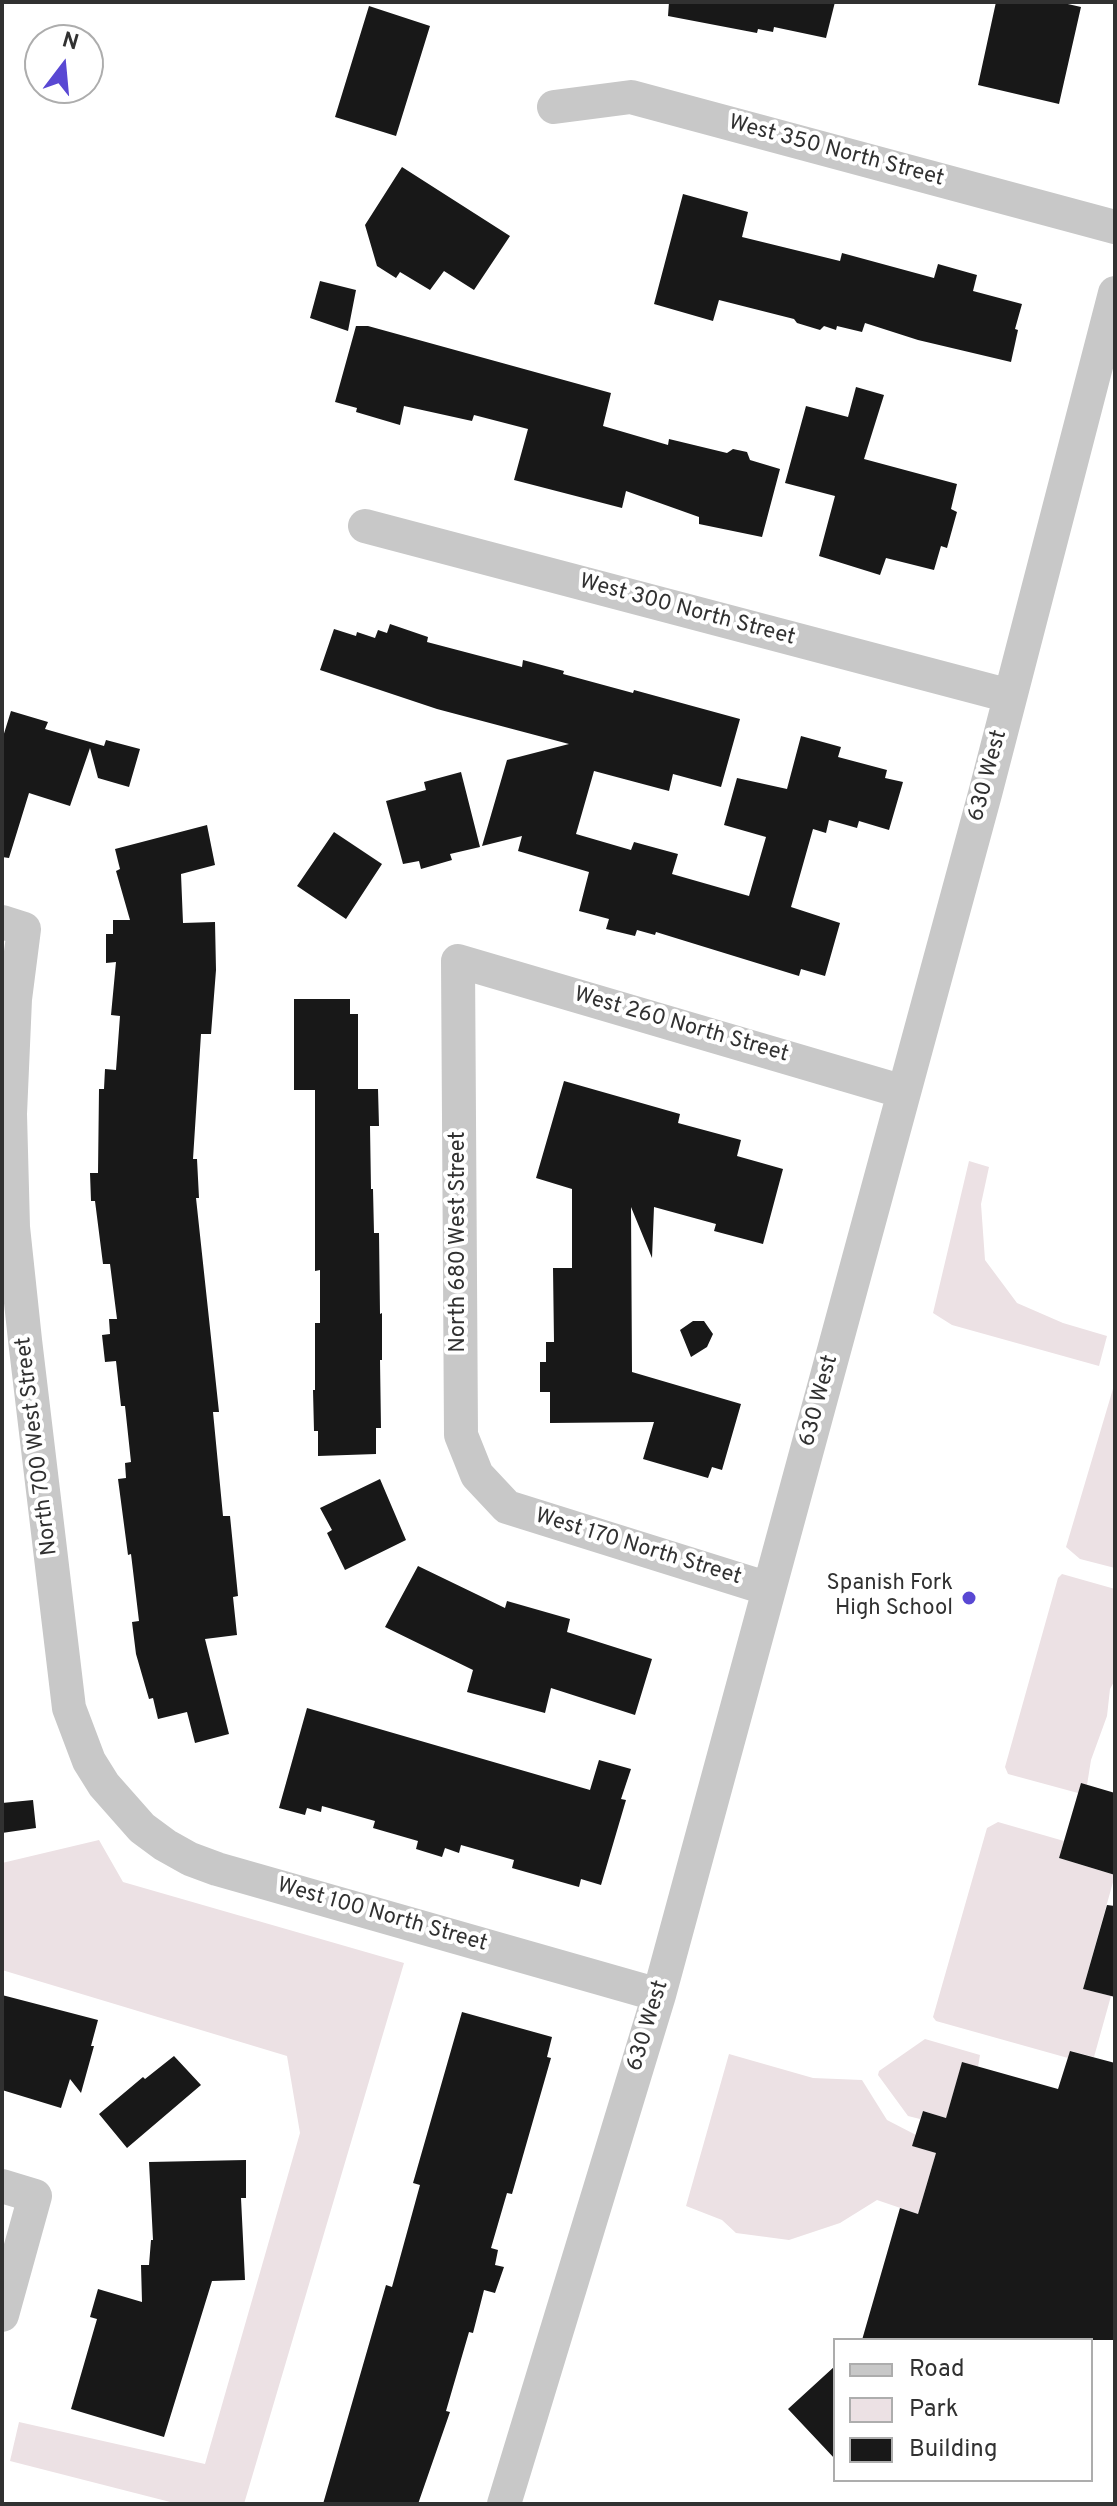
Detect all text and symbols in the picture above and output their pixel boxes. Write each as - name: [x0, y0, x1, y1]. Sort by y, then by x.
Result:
- north arrow: [24, 24, 104, 104]
- text: N: [59, 27, 82, 58]
- street label: West 350 North Street: [725, 111, 947, 193]
- street label: West 300 North Street: [576, 569, 798, 653]
- street label: 630 West: [964, 727, 1014, 825]
- street label: West 260 North Street: [571, 983, 791, 1069]
- street label: North 680 West Street: [447, 1131, 473, 1353]
- street label: North 700 West Street: [11, 1335, 65, 1557]
- street label: 630 West: [795, 1352, 845, 1450]
- street label: West 170 North Street: [532, 1504, 744, 1592]
- place label: Spanish Fork High School: [826, 1572, 953, 1624]
- marker: Spanish Fork High School: [960, 1589, 978, 1607]
- street label: West 100 North Street: [274, 1873, 490, 1959]
- street label: 630 West: [623, 1977, 675, 2075]
- legend: [833, 2338, 1093, 2482]
- text: Road: [909, 2355, 965, 2385]
- text: Park: [909, 2395, 959, 2425]
- text: Building: [909, 2435, 998, 2465]

